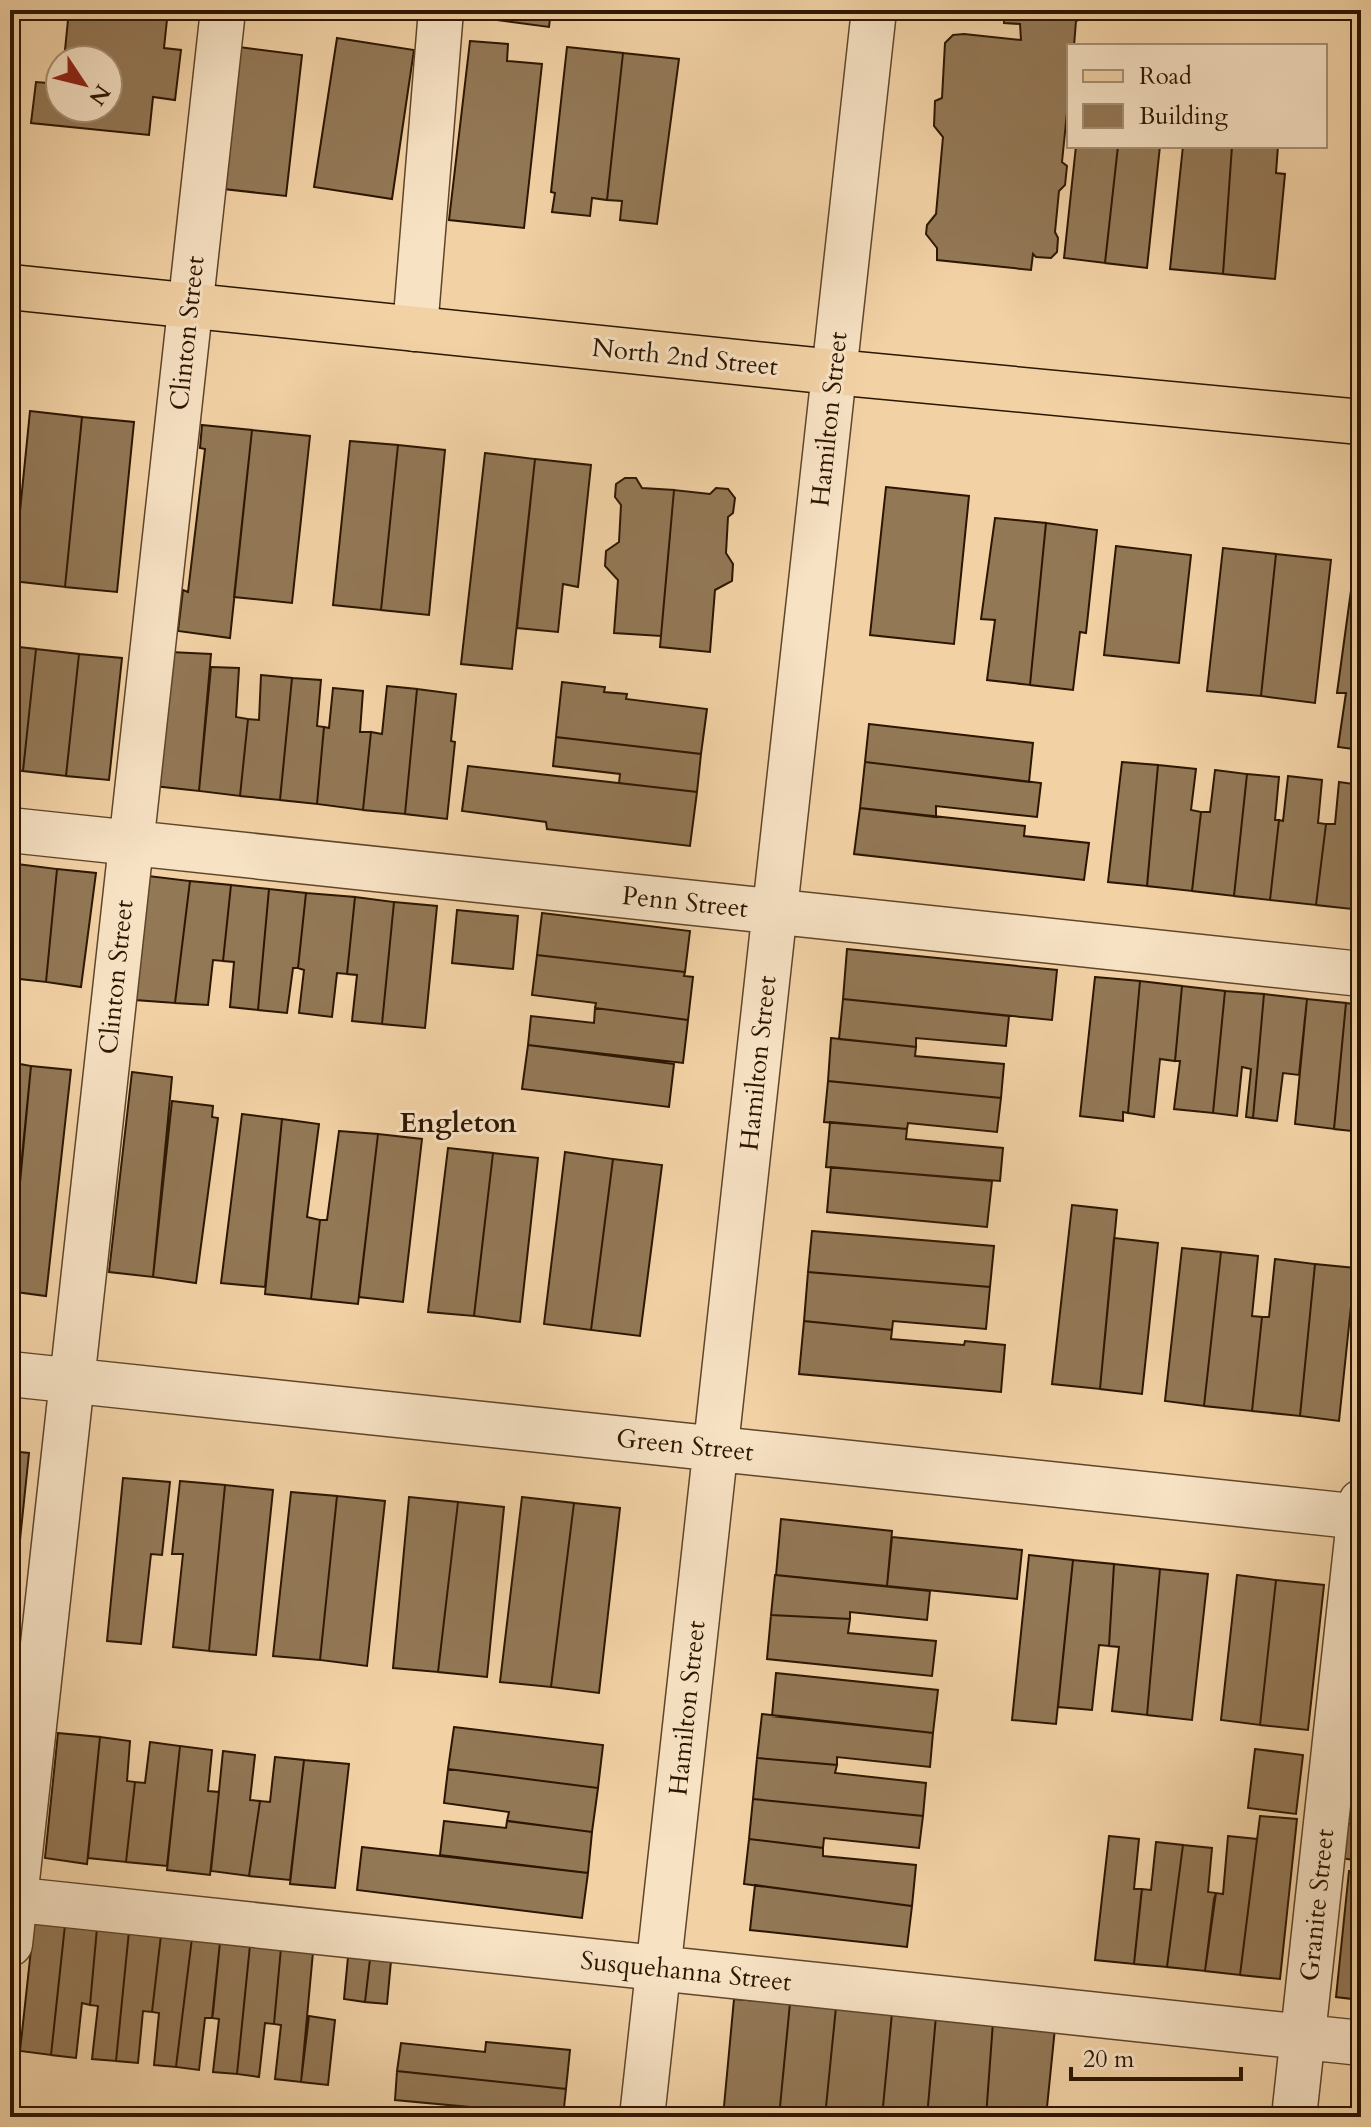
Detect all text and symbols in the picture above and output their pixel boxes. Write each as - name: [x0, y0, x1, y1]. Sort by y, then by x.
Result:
- north arrow: [44, 44, 124, 124]
- legend: [1067, 44, 1327, 148]
- text: Road: [1139, 60, 1192, 93]
- text: N: [82, 78, 117, 111]
- text: Building: [1139, 100, 1229, 133]
- street label: Clinton Street: [161, 254, 213, 412]
- street label: North 2nd Street: [590, 330, 780, 384]
- street label: Hamilton Street: [802, 330, 856, 508]
- street label: Penn Street: [620, 878, 750, 926]
- street label: Clinton Street: [90, 898, 142, 1056]
- street label: Hamilton Street: [731, 974, 785, 1152]
- district label: Engleton: [399, 1104, 517, 1142]
- street label: Green Street: [615, 1420, 755, 1470]
- street label: Hamilton Street: [660, 1619, 714, 1797]
- street label: Granite Street: [1292, 1827, 1342, 1983]
- street label: Susquehanna Street: [579, 1943, 793, 1999]
- scale bar: [1071, 2031, 1241, 2081]
- text: 20 m: [1083, 2043, 1135, 2076]

